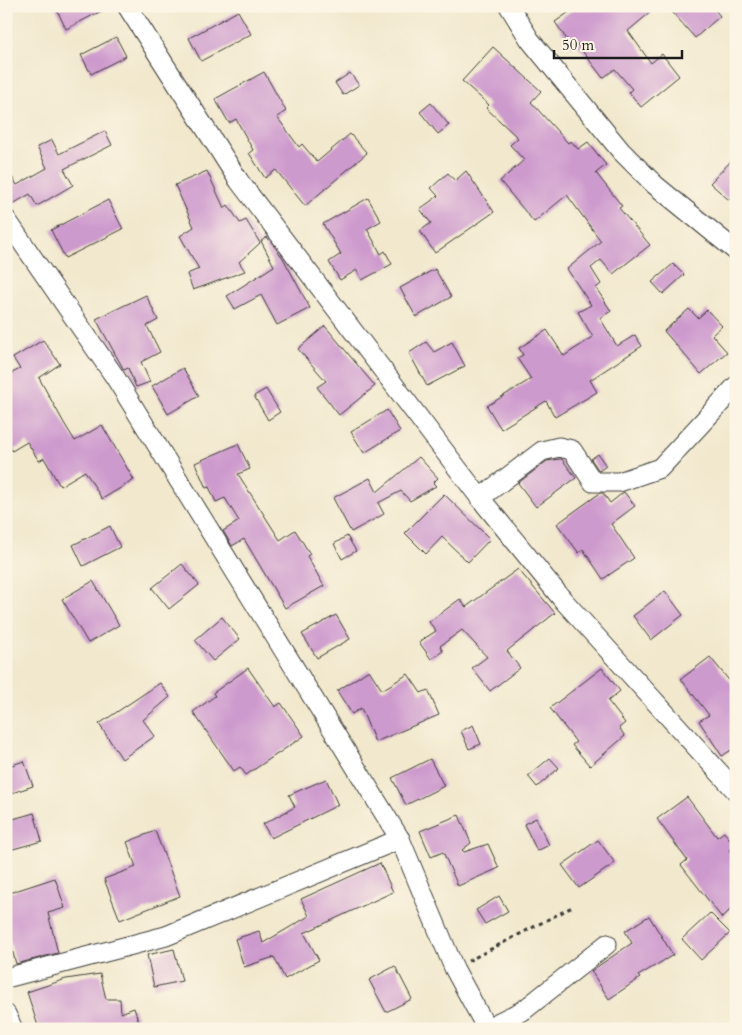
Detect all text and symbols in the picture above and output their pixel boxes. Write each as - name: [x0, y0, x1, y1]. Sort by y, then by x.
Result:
- scale bar: [554, 28, 682, 60]
- text: 50 m: [562, 35, 594, 55]

